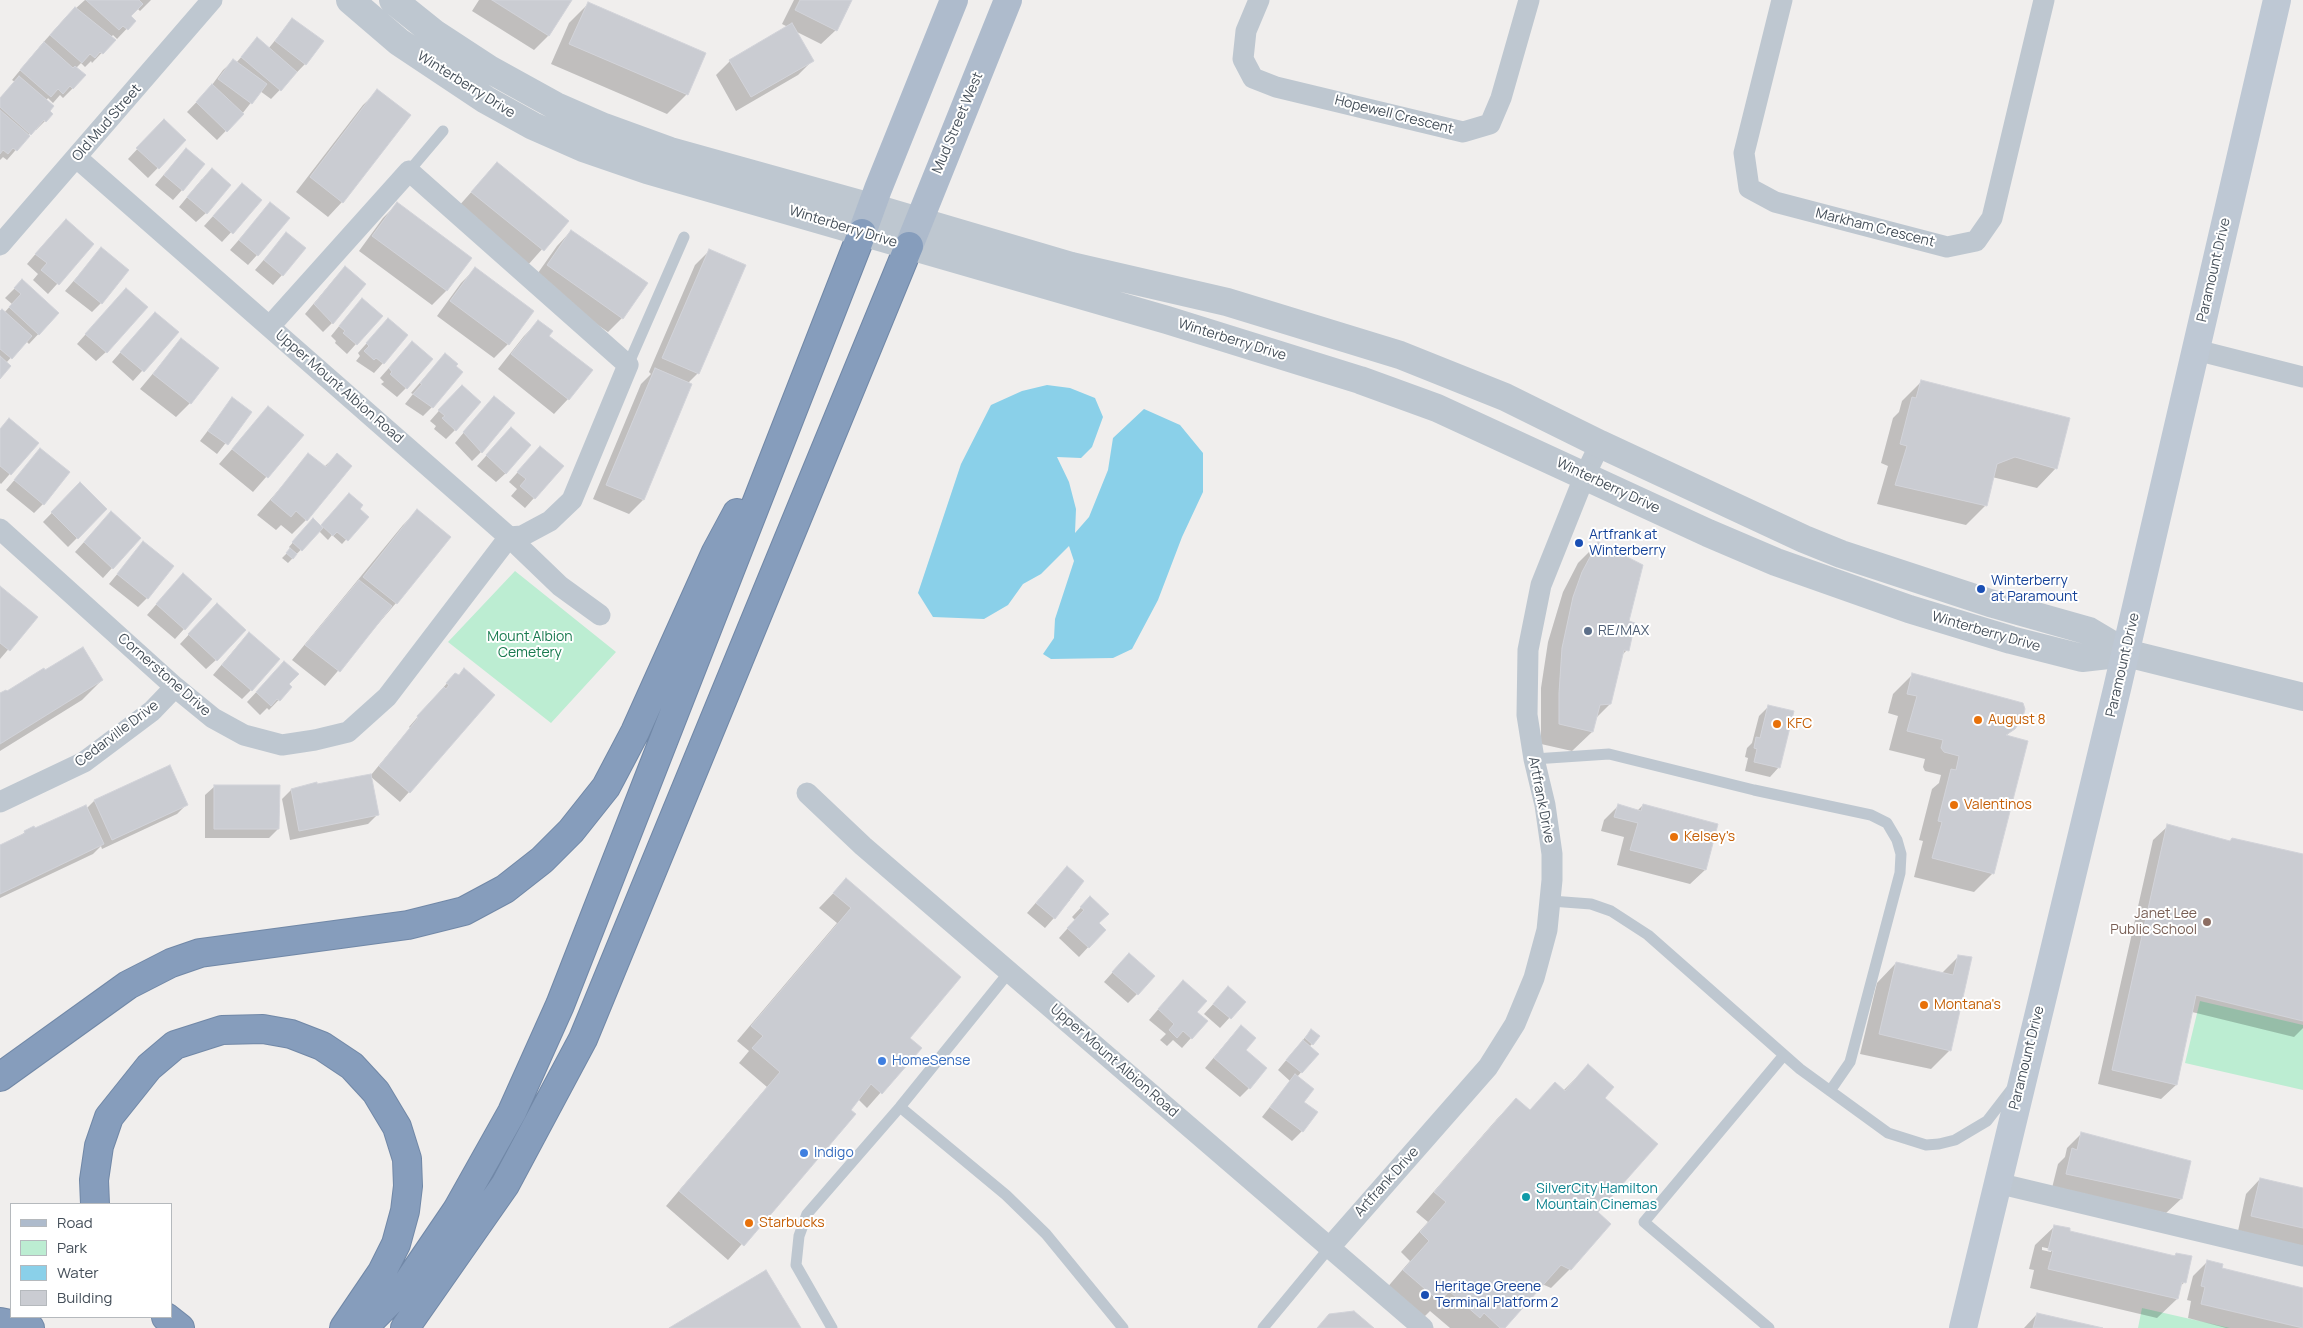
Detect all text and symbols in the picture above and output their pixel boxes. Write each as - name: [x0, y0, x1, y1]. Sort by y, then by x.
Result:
- street label: Winterberry Drive: [414, 48, 518, 122]
- street label: Mud Street West: [929, 70, 987, 176]
- street label: Old Mud Street: [69, 81, 145, 165]
- street label: Hopewell Crescent: [1333, 92, 1455, 138]
- street label: Winterberry Drive: [787, 203, 899, 251]
- street label: Markham Crescent: [1814, 205, 1936, 251]
- street label: Paramount Drive: [2194, 216, 2234, 324]
- street label: Winterberry Drive: [1176, 316, 1288, 364]
- street label: Upper Mount Albion Road: [272, 327, 406, 447]
- street label: Winterberry Drive: [1554, 455, 1662, 517]
- place label: Artfrank at Winterberry: [1589, 527, 1666, 560]
- marker: Artfrank at Winterberry: [1573, 537, 1585, 549]
- place label: Winterberry at Paramount: [1991, 573, 2078, 606]
- marker: Winterberry at Paramount: [1975, 583, 1987, 595]
- street label: Winterberry Drive: [1930, 608, 2042, 656]
- street label: Paramount Drive: [2103, 611, 2143, 719]
- place label: RE/MAX: [1598, 623, 1649, 639]
- marker: RE/MAX: [1582, 625, 1594, 637]
- park label: Mount Albion Cemetery: [487, 629, 573, 662]
- street label: Cornerstone Drive: [114, 630, 214, 720]
- street label: Cedarville Drive: [72, 697, 162, 771]
- place label: August 8: [1988, 712, 2046, 728]
- marker: August 8: [1972, 714, 1984, 726]
- place label: KFC: [1787, 716, 1812, 732]
- marker: KFC: [1771, 718, 1783, 730]
- street label: Artfrank Drive: [1524, 755, 1558, 845]
- place label: Valentinos: [1964, 797, 2032, 813]
- marker: Valentinos: [1948, 799, 1960, 811]
- place label: Kelsey's: [1684, 829, 1735, 845]
- marker: Kelsey's: [1668, 831, 1680, 843]
- place label: Janet Lee Public School: [2110, 906, 2197, 939]
- marker: Janet Lee Public School: [2201, 916, 2213, 928]
- place label: Montana's: [1934, 997, 2001, 1013]
- marker: Montana's: [1918, 999, 1930, 1011]
- street label: Upper Mount Albion Road: [1047, 1001, 1181, 1121]
- street label: Paramount Drive: [2006, 1004, 2048, 1112]
- place label: HomeSense: [892, 1053, 970, 1069]
- marker: HomeSense: [876, 1055, 888, 1067]
- street label: Artfrank Drive: [1351, 1144, 1423, 1220]
- place label: Indigo: [814, 1145, 854, 1161]
- marker: Indigo: [798, 1147, 810, 1159]
- place label: SilverCity Hamilton Mountain Cinemas: [1536, 1181, 1658, 1214]
- marker: SilverCity Hamilton Mountain Cinemas: [1520, 1191, 1532, 1203]
- legend: [10, 1203, 172, 1318]
- text: Road: [57, 1212, 93, 1233]
- place label: Starbucks: [759, 1215, 825, 1231]
- marker: Starbucks: [743, 1217, 755, 1229]
- text: Park: [57, 1237, 87, 1258]
- text: Water: [57, 1262, 99, 1283]
- place label: Heritage Greene Terminal Platform 2: [1435, 1279, 1559, 1311]
- text: Building: [57, 1287, 112, 1308]
- marker: Heritage Greene Terminal Platform 2: [1419, 1289, 1431, 1301]

